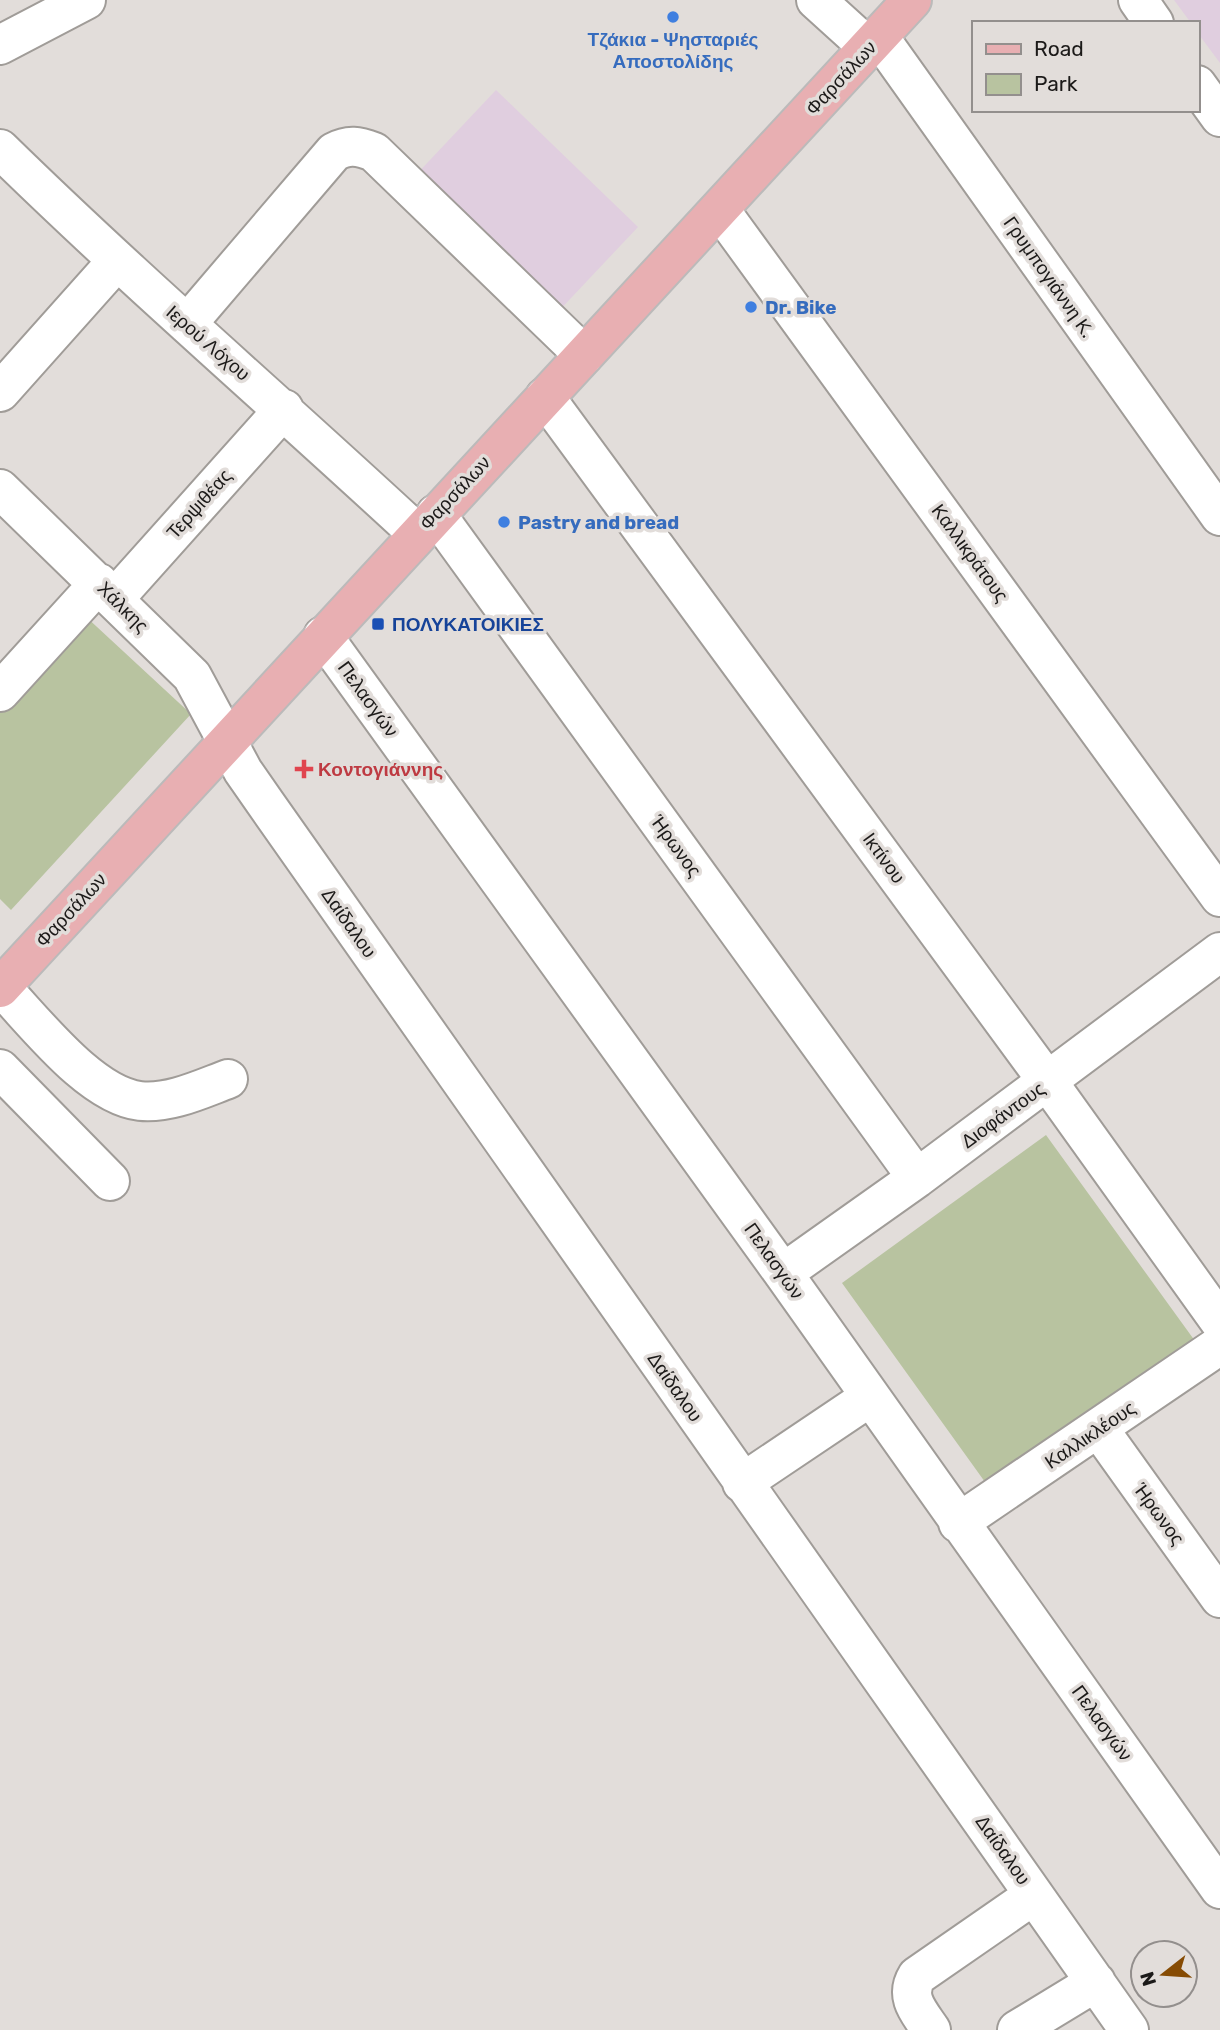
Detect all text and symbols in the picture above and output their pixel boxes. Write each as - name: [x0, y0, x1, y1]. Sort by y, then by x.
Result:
- marker: Τζάκια - Ψησταριές Αποστολίδης: [665, 9, 681, 25]
- legend: [972, 21, 1199, 112]
- place label: Τζάκια - Ψησταριές Αποστολίδης: [588, 28, 759, 73]
- street label: Φαρσάλων: [801, 36, 881, 120]
- text: Road: [1034, 36, 1084, 61]
- text: Park: [1034, 71, 1078, 96]
- street label: Γρυμπογιάννη Κ.: [999, 212, 1099, 342]
- place label: Dr. Bike: [765, 296, 836, 319]
- marker: Dr. Bike: [743, 299, 759, 315]
- street label: Ιερού Λόχου: [161, 300, 255, 386]
- street label: Φαρσάλων: [415, 451, 495, 535]
- street label: Τερψιθέας: [162, 464, 236, 544]
- street label: Καλλικράτους: [927, 500, 1013, 606]
- place label: Pastry and bread: [518, 511, 679, 534]
- marker: Pastry and bread: [496, 514, 512, 530]
- street label: Χάλκης: [93, 577, 153, 637]
- place label: ΠΟΛΥΚΑΤΟΙΚΙΕΣ: [392, 613, 544, 636]
- marker: ΠΟΛΥΚΑΤΟΙΚΙΕΣ: [370, 616, 386, 632]
- street label: Πελασγών: [333, 657, 403, 741]
- place label: Κοντογιάννης: [318, 758, 443, 781]
- marker: Κοντογιάννης: [296, 761, 312, 777]
- street label: Ήρωνος: [645, 810, 706, 881]
- street label: Ικτίνου: [858, 828, 910, 888]
- street label: Φαρσάλων: [31, 868, 111, 952]
- street label: Δαίδαλου: [317, 884, 381, 962]
- street label: Διοφάντους: [957, 1077, 1049, 1153]
- street label: Πελασγών: [739, 1218, 809, 1304]
- street label: Δαίδαλου: [643, 1348, 707, 1426]
- street label: Καλλικλέους: [1040, 1396, 1140, 1474]
- street label: Ήρωνος: [1128, 1478, 1189, 1549]
- street label: Πελασγών: [1067, 1681, 1137, 1765]
- street label: Δαίδαλου: [971, 1811, 1035, 1889]
- north arrow: [1129, 1939, 1199, 2009]
- text: N: [1135, 1969, 1161, 1989]

